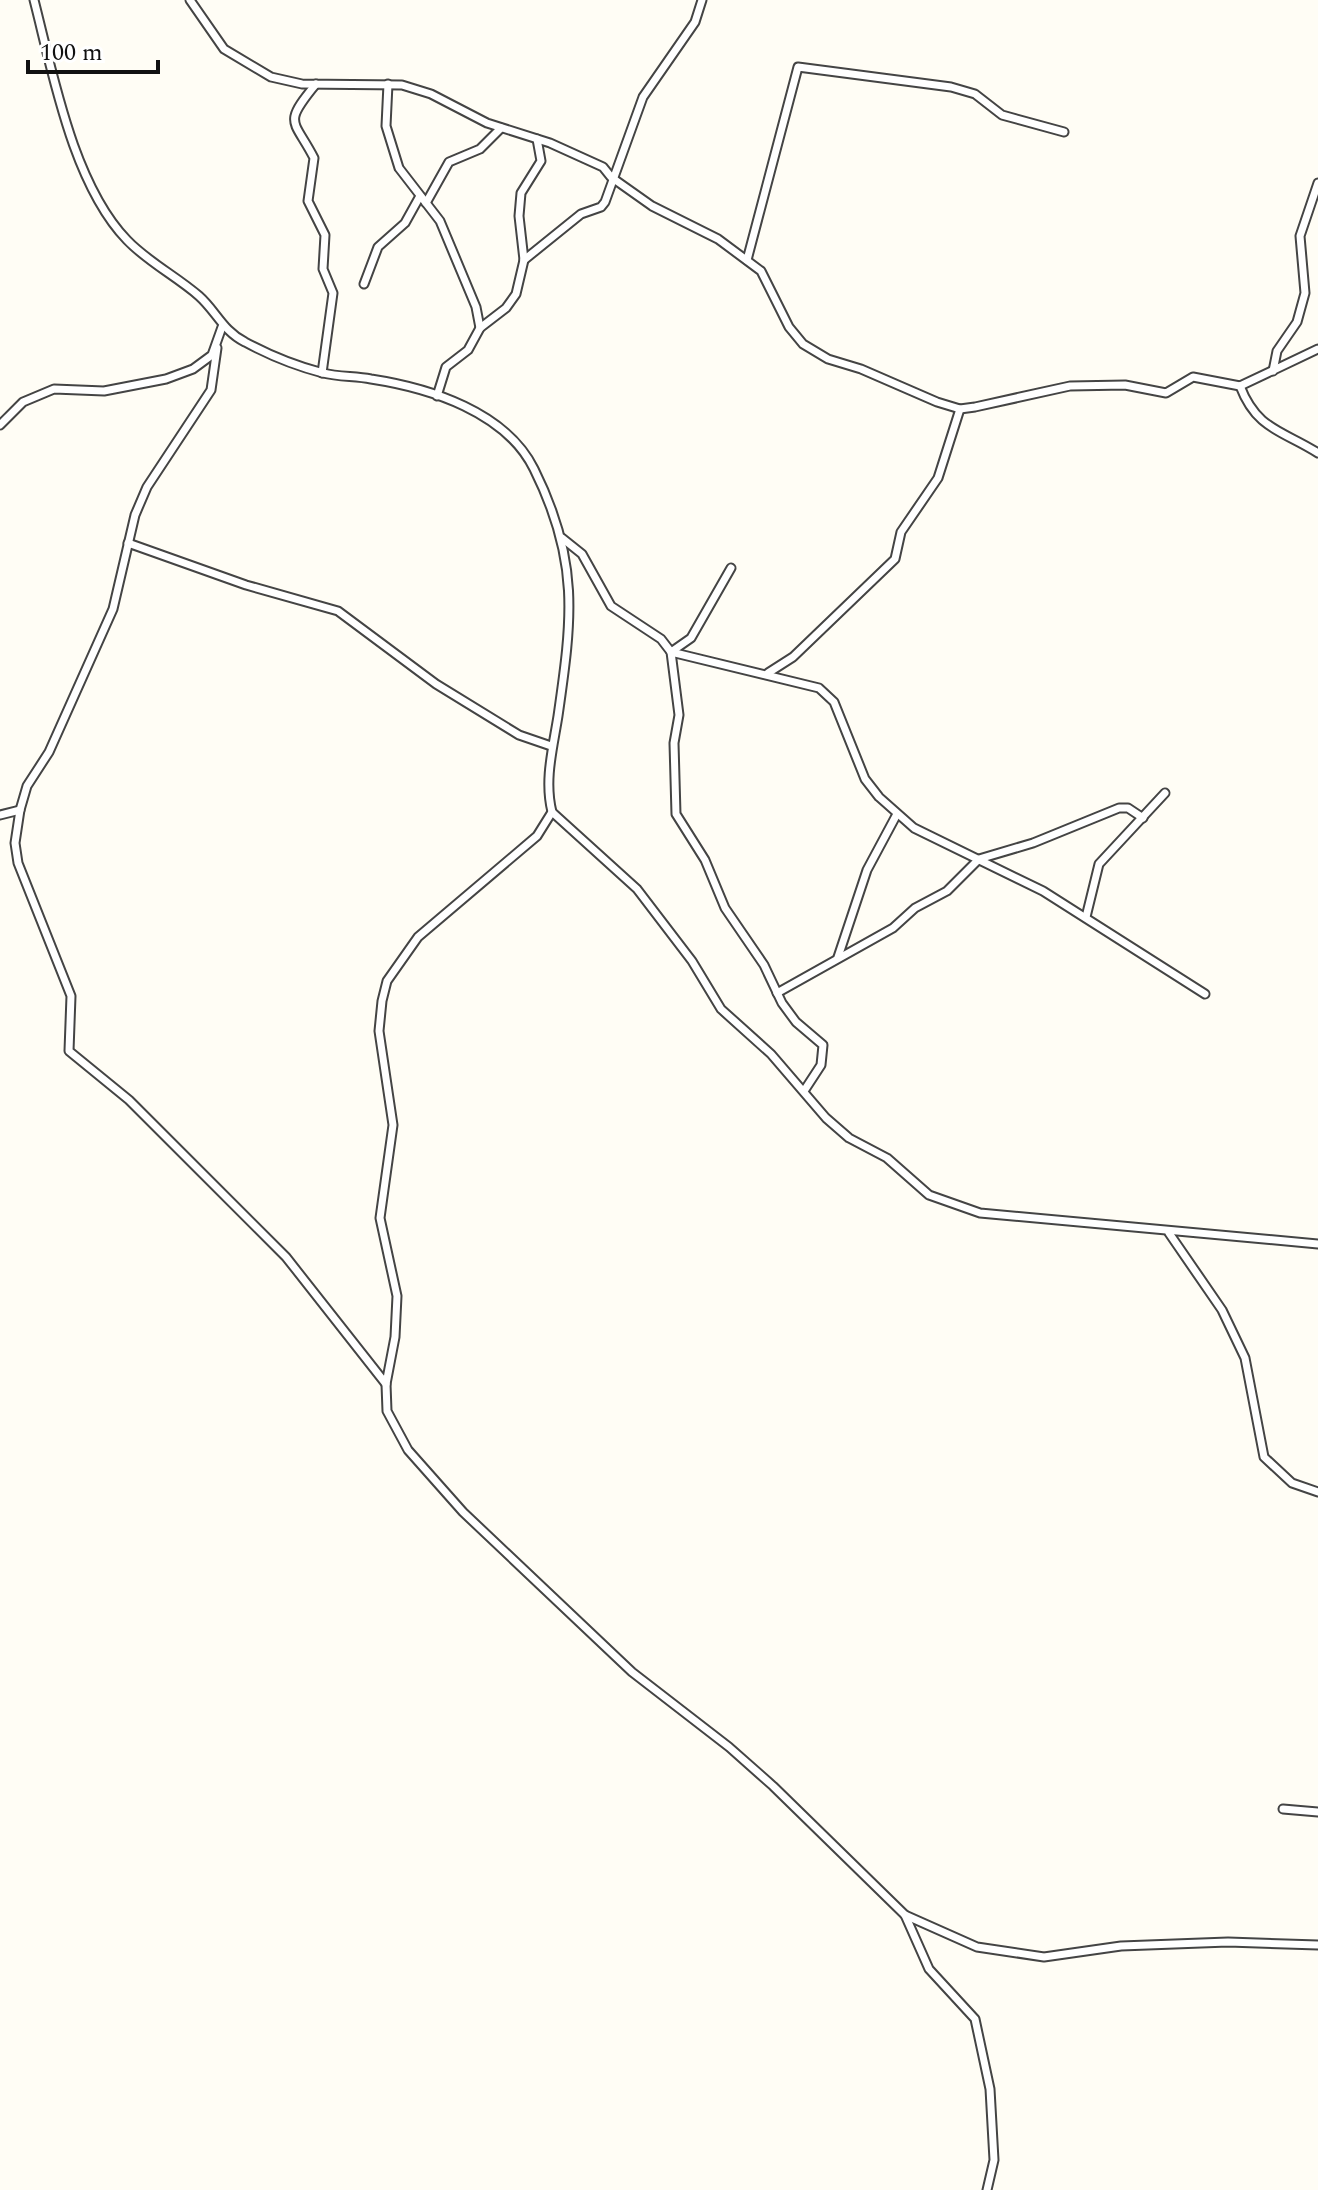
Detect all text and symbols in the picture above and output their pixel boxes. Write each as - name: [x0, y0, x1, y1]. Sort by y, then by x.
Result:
- scale bar: [28, 24, 158, 74]
- text: 100 m: [40, 35, 103, 71]

